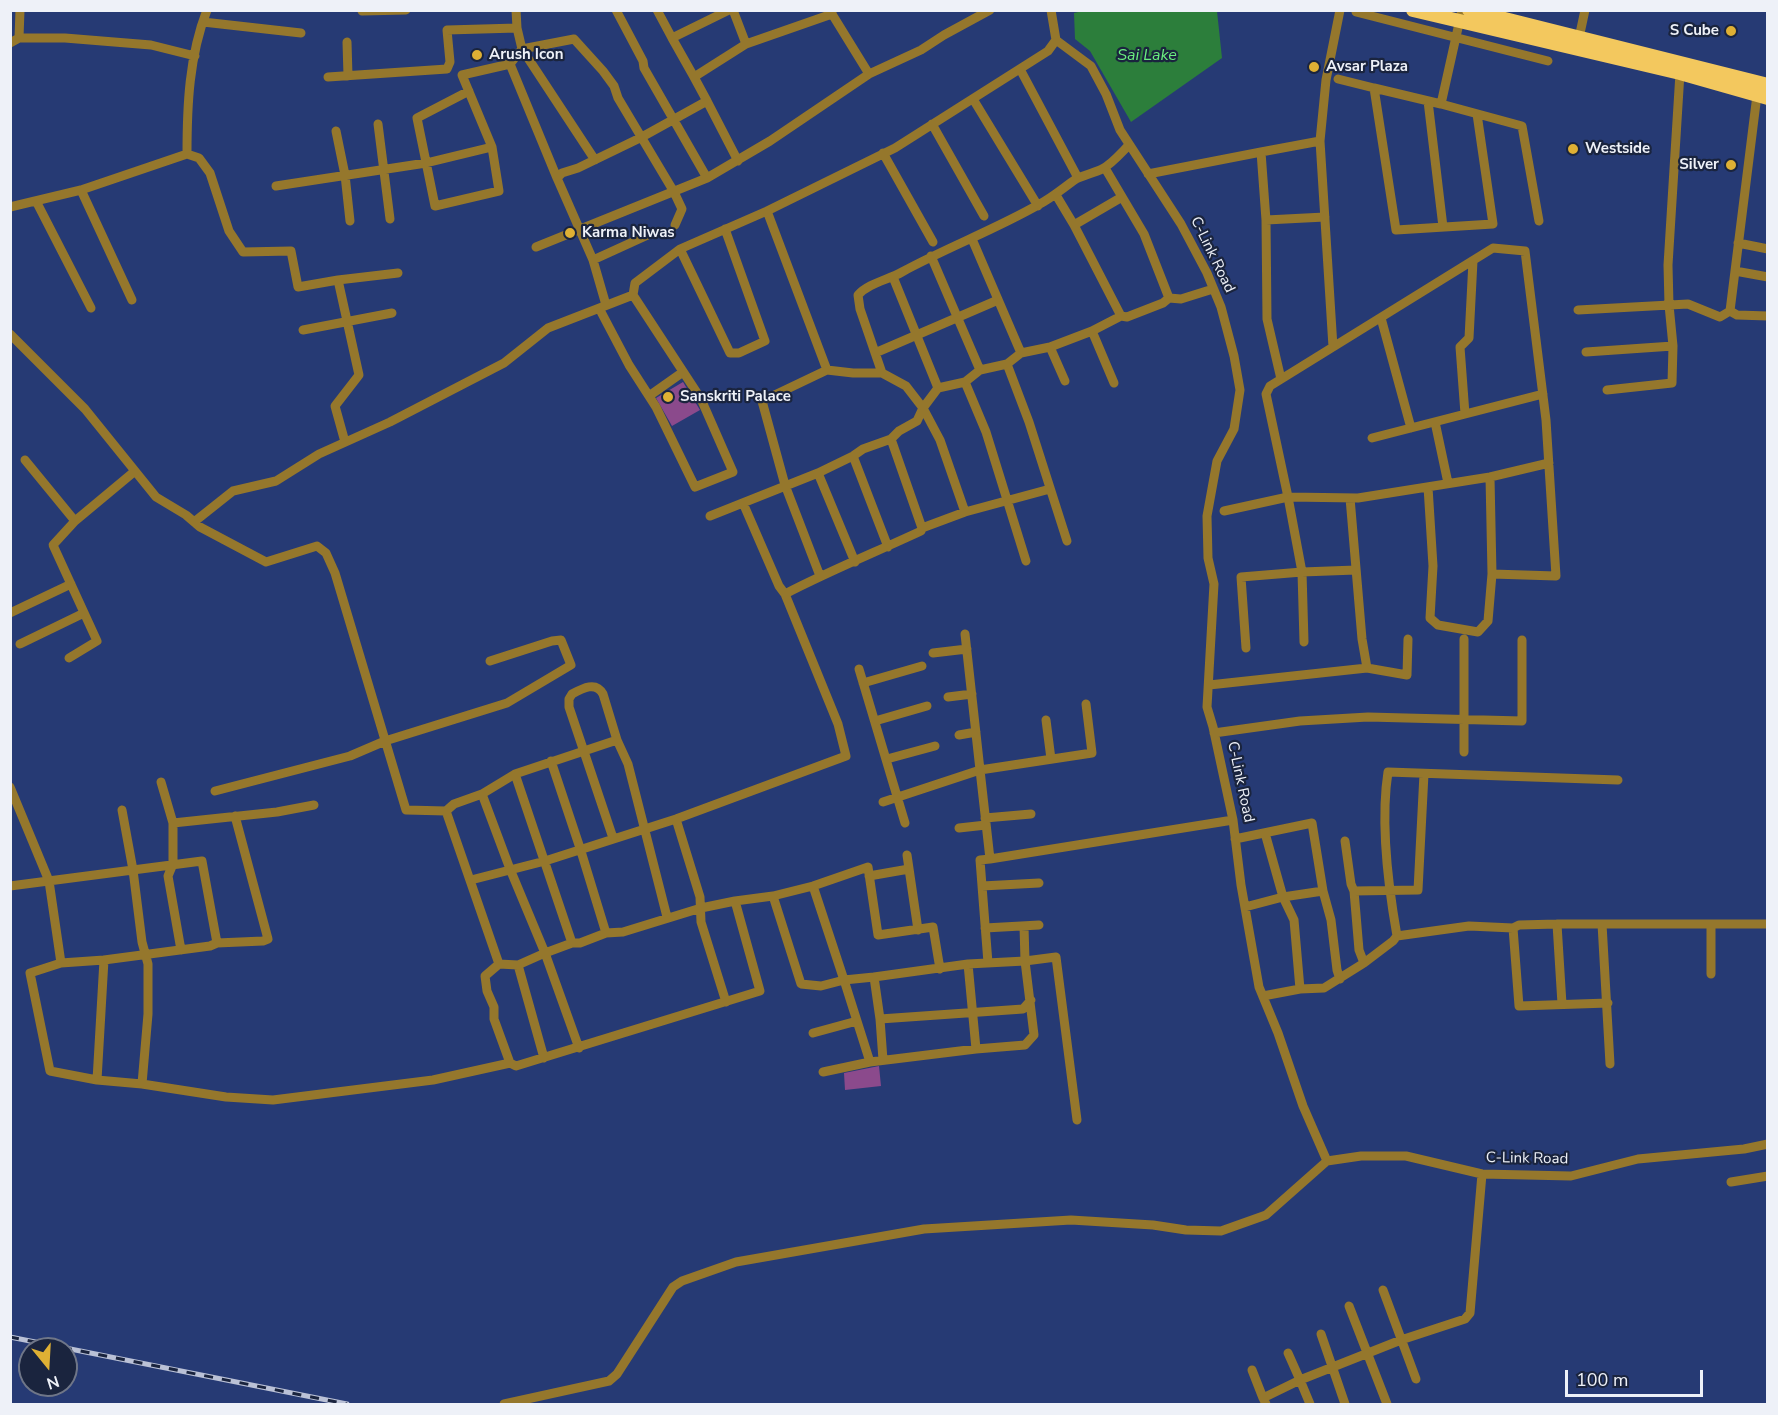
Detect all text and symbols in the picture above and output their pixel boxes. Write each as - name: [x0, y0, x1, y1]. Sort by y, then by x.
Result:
- place label: S Cube: [1670, 22, 1719, 40]
- marker: S Cube: [1724, 24, 1738, 38]
- place label: Arush Icon: [489, 46, 563, 64]
- water label: Sai Lake: [1117, 46, 1177, 66]
- marker: Arush Icon: [470, 48, 484, 62]
- place label: Avsar Plaza: [1326, 58, 1408, 76]
- marker: Avsar Plaza: [1307, 60, 1321, 74]
- place label: Westside: [1585, 140, 1650, 158]
- marker: Westside: [1566, 142, 1580, 156]
- place label: Silver: [1679, 156, 1719, 174]
- marker: Silver: [1724, 158, 1738, 172]
- street label: C-Link Road: [1186, 214, 1238, 296]
- place label: Karma Niwas: [582, 224, 675, 242]
- marker: Karma Niwas: [563, 226, 577, 240]
- place label: Sanskriti Palace: [680, 388, 791, 406]
- marker: Sanskriti Palace: [661, 390, 675, 404]
- street label: C-Link Road: [1223, 740, 1257, 824]
- street label: C-Link Road: [1486, 1149, 1568, 1169]
- north arrow: [18, 1337, 78, 1397]
- scale bar: [1568, 1358, 1706, 1396]
- text: 100 m: [1576, 1368, 1628, 1392]
- text: N: [44, 1370, 62, 1395]

